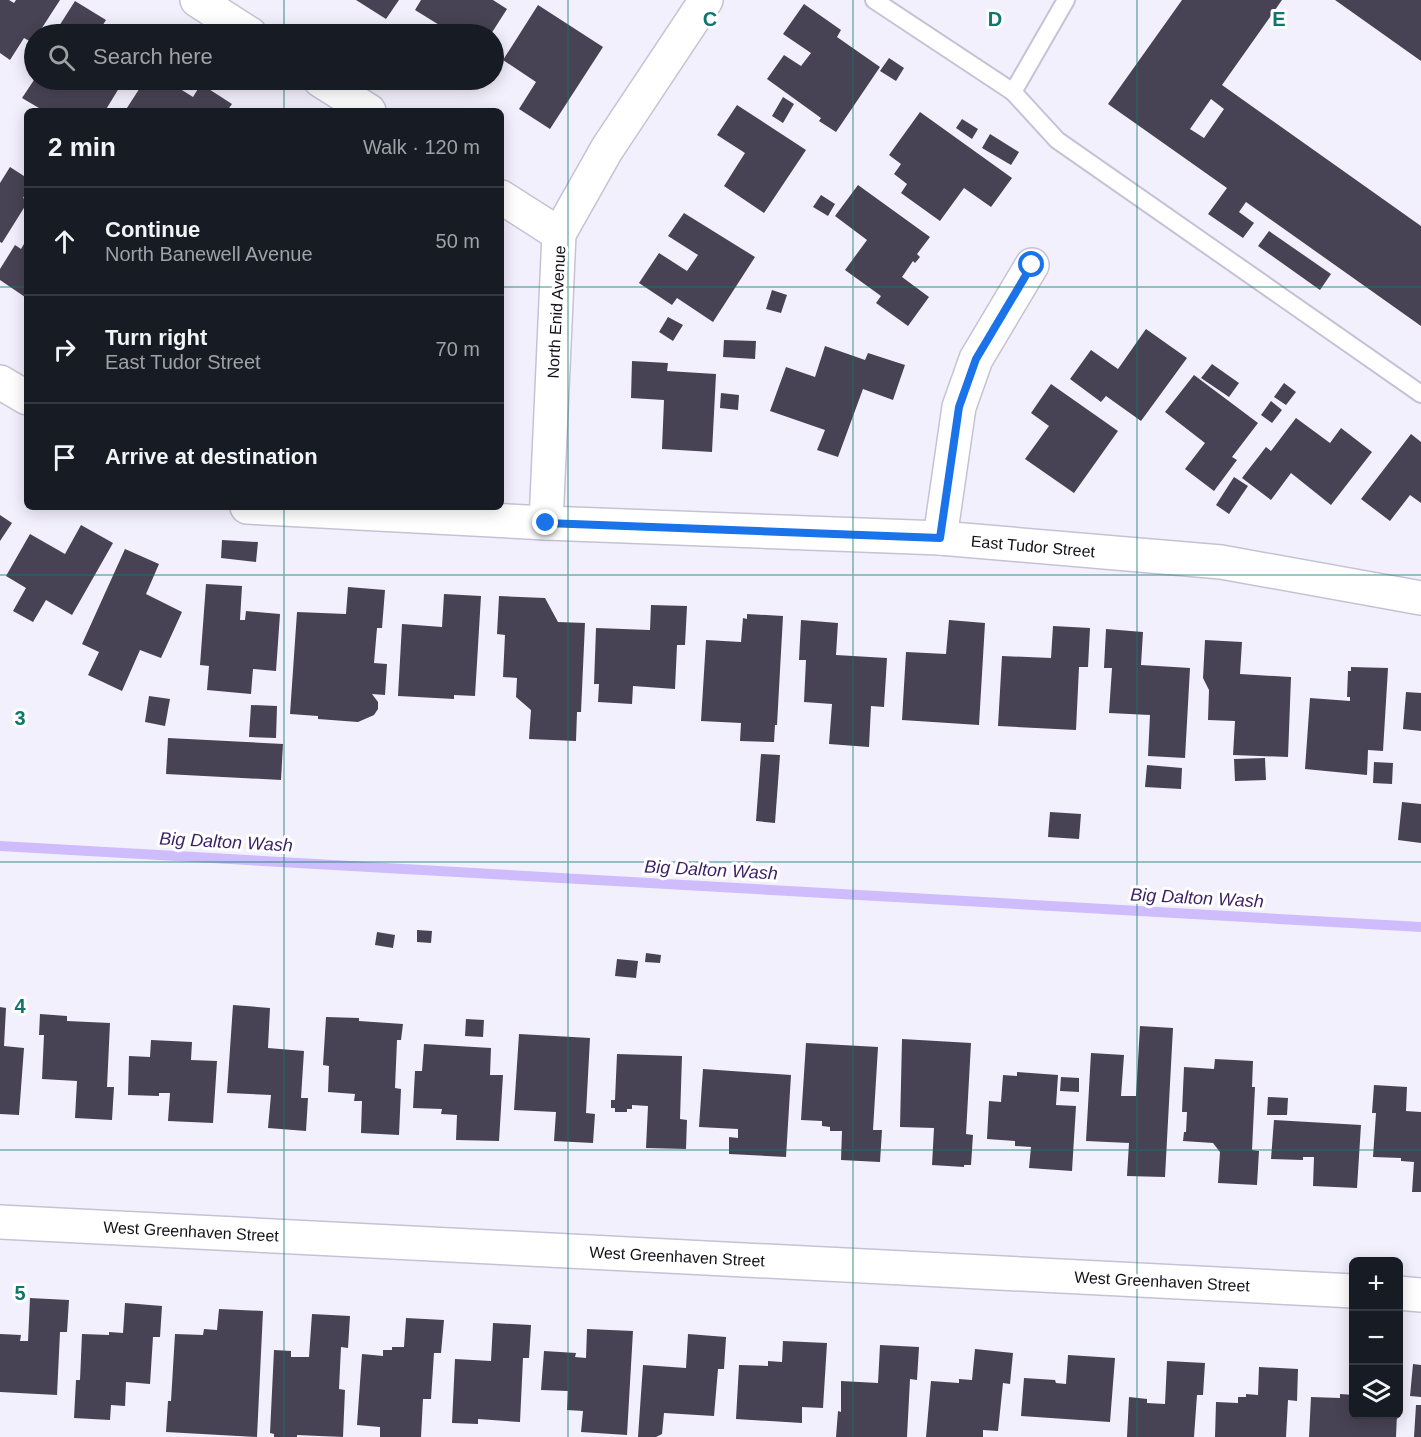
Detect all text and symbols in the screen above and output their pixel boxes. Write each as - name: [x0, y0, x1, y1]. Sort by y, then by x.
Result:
- text: C: [703, 8, 717, 30]
- text: D: [988, 8, 1002, 30]
- text: E: [1272, 8, 1286, 30]
- search box: [24, 24, 504, 90]
- icon: search: [45, 41, 78, 74]
- text: Search here: [93, 44, 213, 69]
- text: 2 min: [48, 132, 116, 162]
- text: Walk · 120 m: [363, 136, 480, 158]
- text: Continue: [105, 217, 200, 242]
- icon: ahead: [48, 225, 81, 258]
- text: 50 m: [436, 230, 480, 252]
- text: North Banewell Avenue: [105, 243, 313, 265]
- street label: North Enid Avenue: [545, 245, 568, 379]
- route start: [1018, 251, 1044, 277]
- text: Turn right: [105, 325, 207, 350]
- icon: right: [48, 333, 81, 366]
- text: 70 m: [436, 338, 480, 360]
- text: East Tudor Street: [105, 351, 261, 373]
- icon: arrive: [48, 441, 81, 474]
- text: Arrive at destination: [105, 444, 318, 469]
- route end: [532, 509, 558, 535]
- street label: East Tudor Street: [970, 533, 1096, 560]
- text: 3: [14, 707, 26, 729]
- water label: Big Dalton Wash: [159, 829, 293, 855]
- water label: Big Dalton Wash: [644, 857, 778, 883]
- water label: Big Dalton Wash: [1130, 885, 1264, 911]
- text: 4: [14, 995, 26, 1017]
- street label: West Greenhaven Street: [103, 1218, 280, 1245]
- street label: West Greenhaven Street: [589, 1243, 766, 1270]
- map controls: [1349, 1257, 1403, 1419]
- button: +: [1349, 1257, 1403, 1311]
- street label: West Greenhaven Street: [1074, 1268, 1251, 1295]
- text: 5: [14, 1282, 26, 1304]
- button: −: [1349, 1311, 1403, 1365]
- button: layers: [1349, 1365, 1403, 1419]

